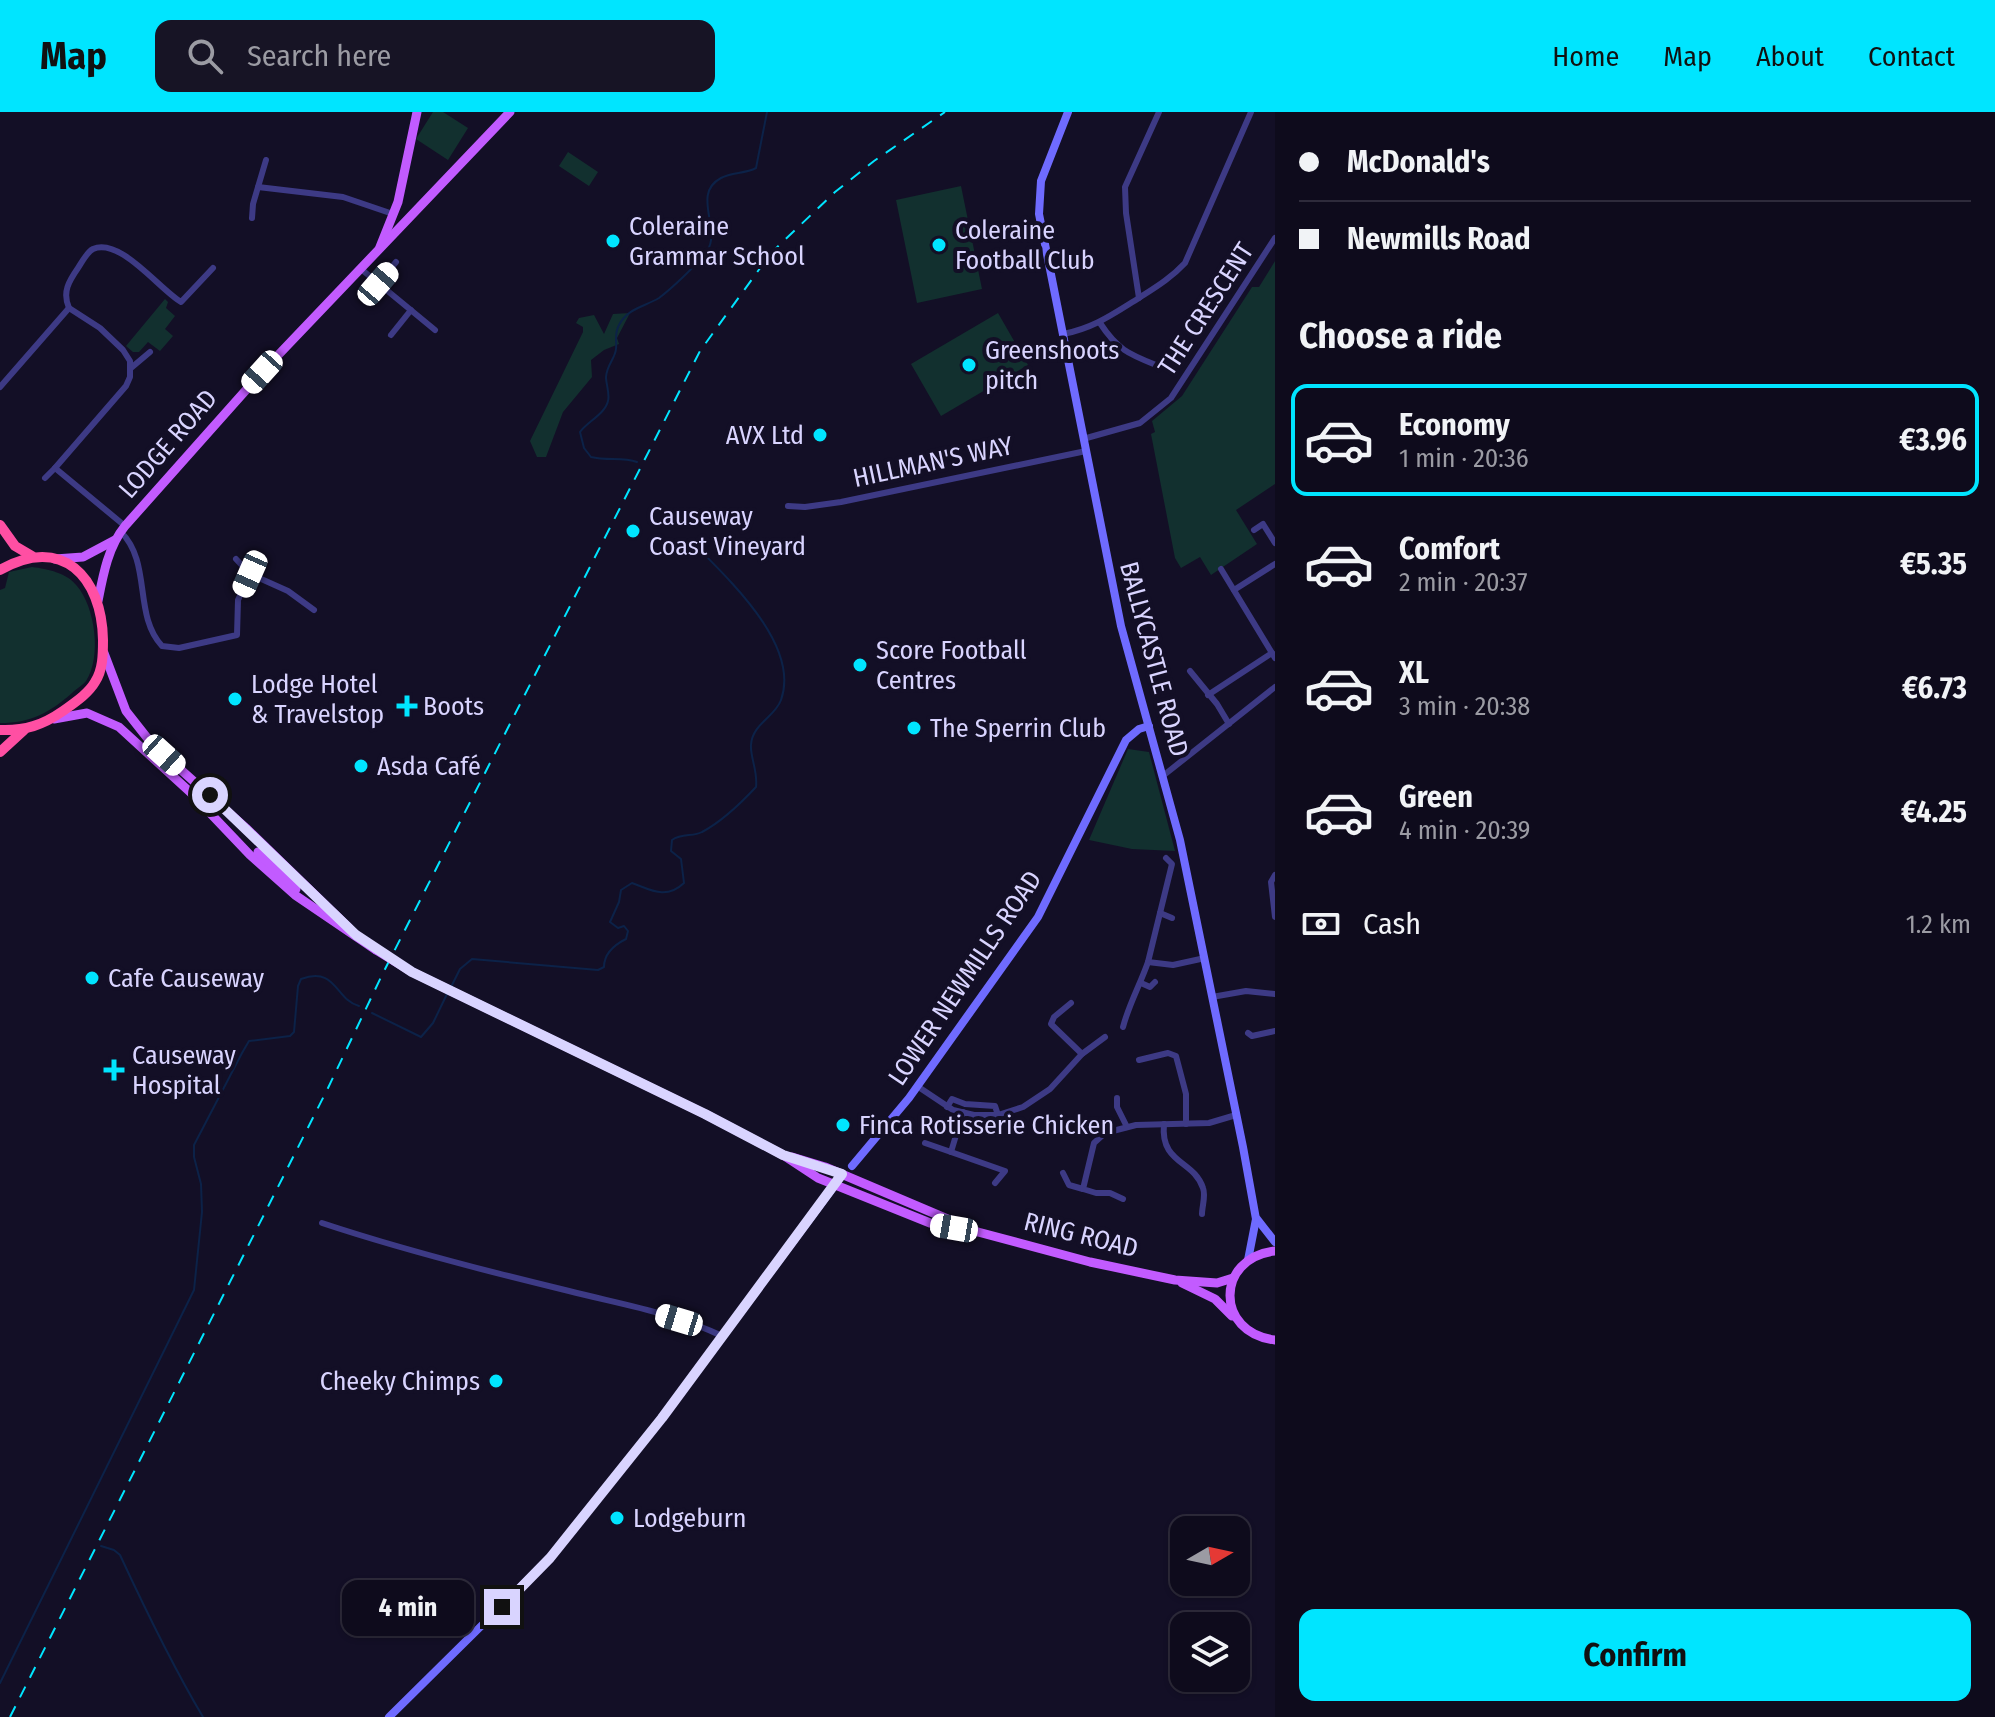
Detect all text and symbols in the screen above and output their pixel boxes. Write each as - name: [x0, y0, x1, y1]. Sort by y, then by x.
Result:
- search box: [155, 20, 715, 92]
- text: Map: [40, 33, 107, 79]
- icon: search: [183, 34, 227, 78]
- text: Search here: [247, 38, 391, 74]
- text: Home: [1552, 40, 1619, 73]
- text: Map: [1663, 40, 1712, 73]
- text: About: [1756, 40, 1824, 73]
- text: Contact: [1868, 40, 1955, 73]
- text: McDonald's: [1347, 144, 1490, 180]
- place label: Coleraine Grammar School: [629, 211, 805, 272]
- place label: Coleraine Football Club: [955, 215, 1095, 276]
- text: Newmills Road: [1347, 221, 1531, 257]
- marker: Coleraine Grammar School: [604, 232, 622, 250]
- marker: Coleraine Football Club: [930, 236, 948, 254]
- street label: THE CRESCENT: [1152, 237, 1260, 381]
- car: [353, 258, 403, 310]
- text: Choose a ride: [1299, 314, 1502, 358]
- place label: Greenshoots pitch: [985, 335, 1119, 396]
- car: [237, 346, 287, 398]
- marker: Greenshoots pitch: [960, 356, 978, 374]
- street label: LODGE ROAD: [112, 383, 224, 505]
- icon: car: [1303, 404, 1375, 476]
- text: Economy: [1399, 407, 1510, 443]
- place label: AVX Ltd: [726, 420, 804, 451]
- text: €3.96: [1899, 422, 1967, 458]
- marker: AVX Ltd: [811, 426, 829, 444]
- street label: HILLMAN'S WAY: [850, 430, 1016, 494]
- text: 1 min · 20:36: [1399, 443, 1529, 474]
- place label: Causeway Coast Vineyard: [649, 501, 806, 562]
- marker: Causeway Coast Vineyard: [624, 522, 642, 540]
- icon: car: [1303, 528, 1375, 600]
- text: Comfort: [1399, 531, 1500, 567]
- text: €5.35: [1900, 546, 1967, 582]
- car: [229, 547, 271, 601]
- street label: BALLYCASTLE ROAD: [1113, 558, 1195, 760]
- text: 2 min · 20:37: [1399, 567, 1527, 598]
- place label: Score Football Centres: [876, 635, 1027, 696]
- icon: car: [1303, 652, 1375, 724]
- text: XL: [1399, 655, 1429, 691]
- marker: Score Football Centres: [851, 656, 869, 674]
- place label: Lodge Hotel & Travelstop: [251, 669, 384, 730]
- text: €6.73: [1902, 670, 1967, 706]
- marker: Lodge Hotel & Travelstop: [226, 690, 244, 708]
- place label: Boots: [423, 691, 484, 722]
- text: 3 min · 20:38: [1399, 691, 1530, 722]
- marker: Boots: [398, 697, 416, 715]
- place label: The Sperrin Club: [930, 713, 1106, 744]
- marker: The Sperrin Club: [905, 719, 923, 737]
- car: [138, 730, 190, 780]
- place label: Asda Café: [377, 751, 481, 782]
- marker: Asda Café: [352, 757, 370, 775]
- icon: car: [1303, 776, 1375, 848]
- route start: [192, 777, 228, 813]
- text: Green: [1399, 779, 1473, 815]
- text: €4.25: [1901, 794, 1967, 830]
- text: 4 min · 20:39: [1399, 815, 1531, 846]
- street label: LOWER NEWMILLS ROAD: [882, 865, 1048, 1091]
- icon: cash: [1299, 902, 1343, 946]
- text: Cash: [1363, 906, 1421, 942]
- text: 1.2 km: [1906, 909, 1971, 940]
- place label: Cafe Causeway: [108, 963, 265, 994]
- marker: Cafe Causeway: [83, 969, 101, 987]
- place label: Causeway Hospital: [132, 1040, 236, 1101]
- marker: Causeway Hospital: [103, 1059, 125, 1081]
- place label: Finca Rotisserie Chicken: [859, 1110, 1114, 1141]
- marker: Finca Rotisserie Chicken: [834, 1116, 852, 1134]
- street label: RING ROAD: [1021, 1206, 1141, 1264]
- car: [928, 1212, 980, 1244]
- car: [653, 1302, 705, 1338]
- place label: Cheeky Chimps: [320, 1366, 480, 1397]
- marker: Cheeky Chimps: [487, 1372, 505, 1390]
- place label: Lodgeburn: [633, 1503, 746, 1534]
- marker: Lodgeburn: [608, 1509, 626, 1527]
- north arrow: [1170, 1516, 1250, 1596]
- map controls: [1170, 1516, 1250, 1692]
- callout: 4 min: [342, 1579, 474, 1635]
- route end: [484, 1589, 520, 1625]
- text: 4 min: [379, 1592, 437, 1623]
- button: Confirm: [1299, 1609, 1971, 1701]
- button: layers: [1170, 1612, 1250, 1692]

